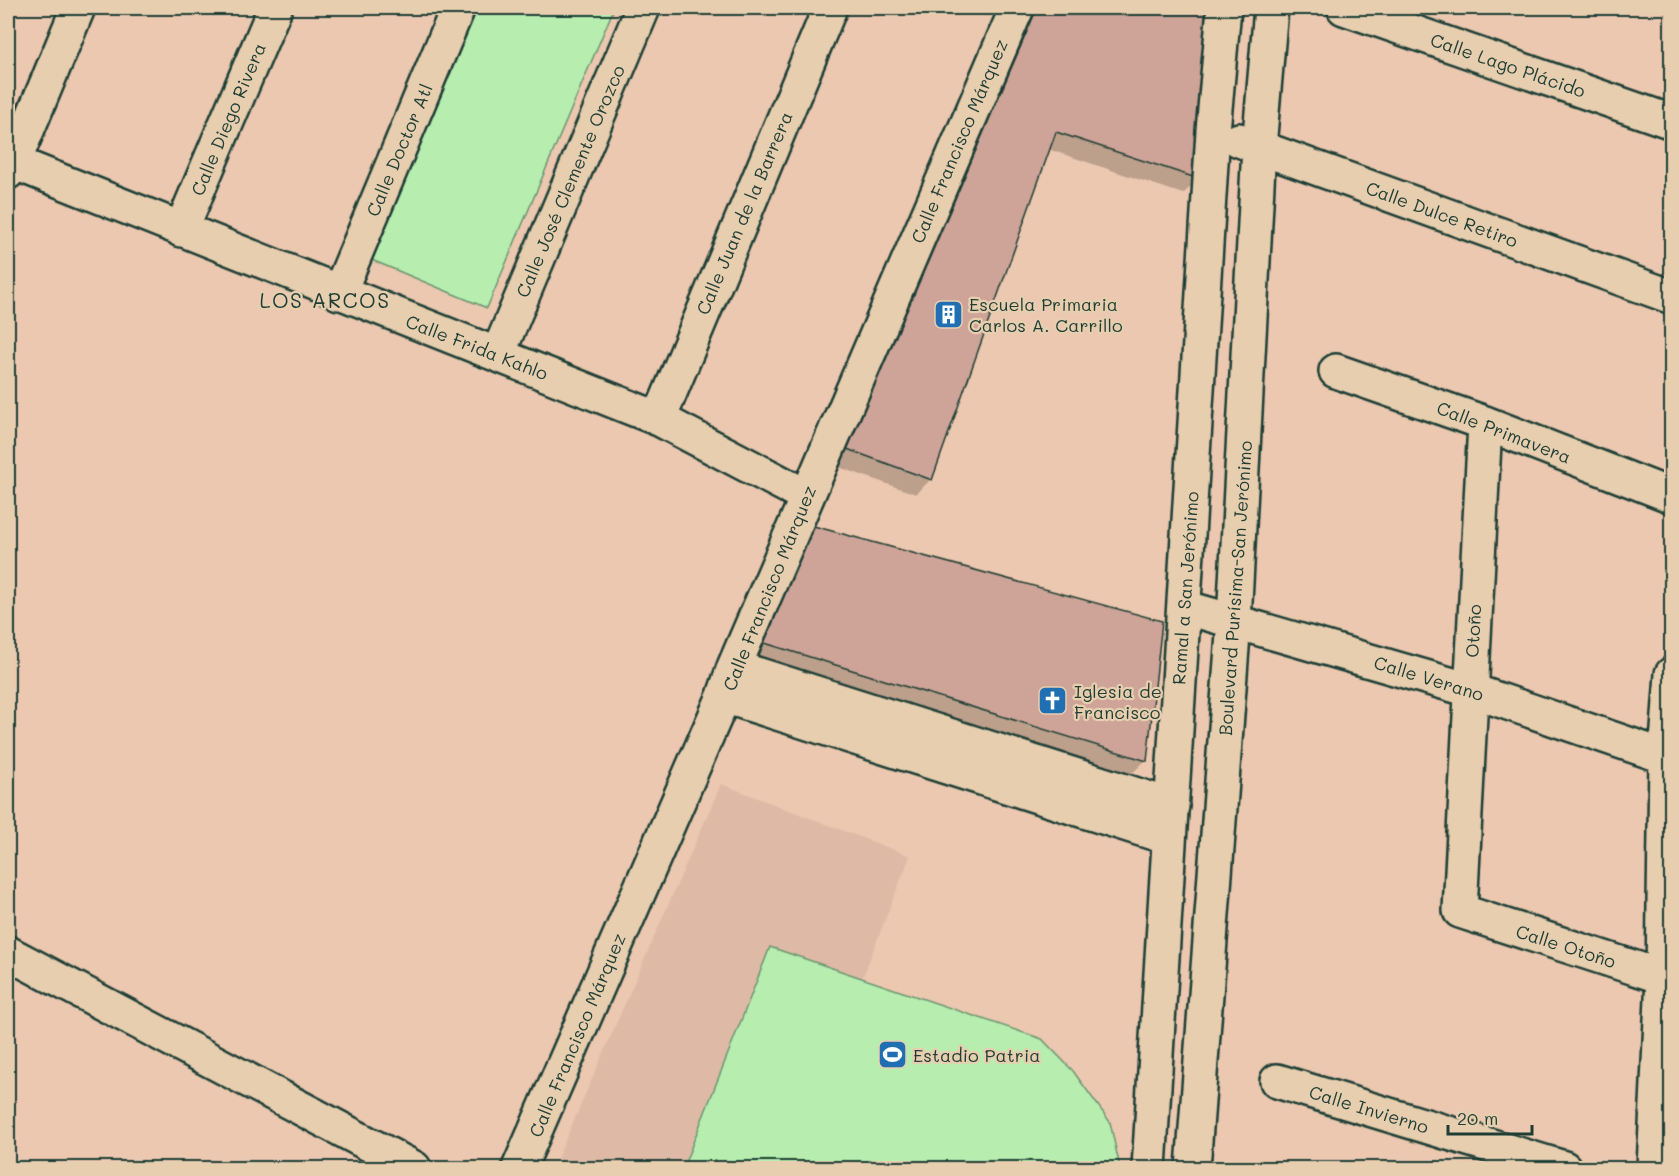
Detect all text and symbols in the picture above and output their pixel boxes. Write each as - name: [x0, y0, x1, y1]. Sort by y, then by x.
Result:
- street label: Calle Lago Plácido: [1427, 27, 1589, 103]
- street label: Calle Francisco Márquez: [905, 35, 1013, 247]
- street label: Calle Diego Rivera: [185, 39, 271, 199]
- street label: Calle José Clemente Orozco: [510, 61, 630, 301]
- street label: Calle Doctor Atl: [360, 80, 438, 220]
- street label: Calle Juan de la Barrera: [690, 108, 798, 318]
- street label: Calle Dulce Retiro: [1363, 175, 1522, 253]
- district label: LOS ARCOS: [259, 286, 391, 313]
- place label: Escuela Primaria Carlos A. Carrillo: [969, 292, 1123, 337]
- building icon: Escuela Primaria Carlos A. Carrillo: [932, 298, 964, 330]
- street label: Calle Frida Kahlo: [402, 309, 552, 385]
- street label: Calle Primavera: [1433, 395, 1575, 469]
- street label: Boulevard Purísima-San Jerónimo: [1213, 439, 1257, 736]
- street label: Calle Francisco Márquez: [717, 482, 821, 694]
- street label: Ramal a San Jerónimo: [1166, 490, 1204, 686]
- street label: Otoño: [1460, 603, 1486, 658]
- street label: Calle Verano: [1371, 650, 1487, 706]
- place label: Iglesia de Francisco: [1074, 679, 1162, 724]
- church icon: Iglesia de Francisco: [1037, 685, 1069, 717]
- street label: Calle Otoño: [1513, 919, 1619, 974]
- street label: Calle Francisco Márquez: [523, 929, 631, 1141]
- sports icon: Estadio Patria: [876, 1039, 908, 1071]
- place label: Estadio Patria: [913, 1043, 1040, 1067]
- street label: Calle Invierno: [1306, 1079, 1432, 1139]
- scale bar: [1448, 1098, 1532, 1136]
- text: 20 m: [1457, 1106, 1498, 1130]

